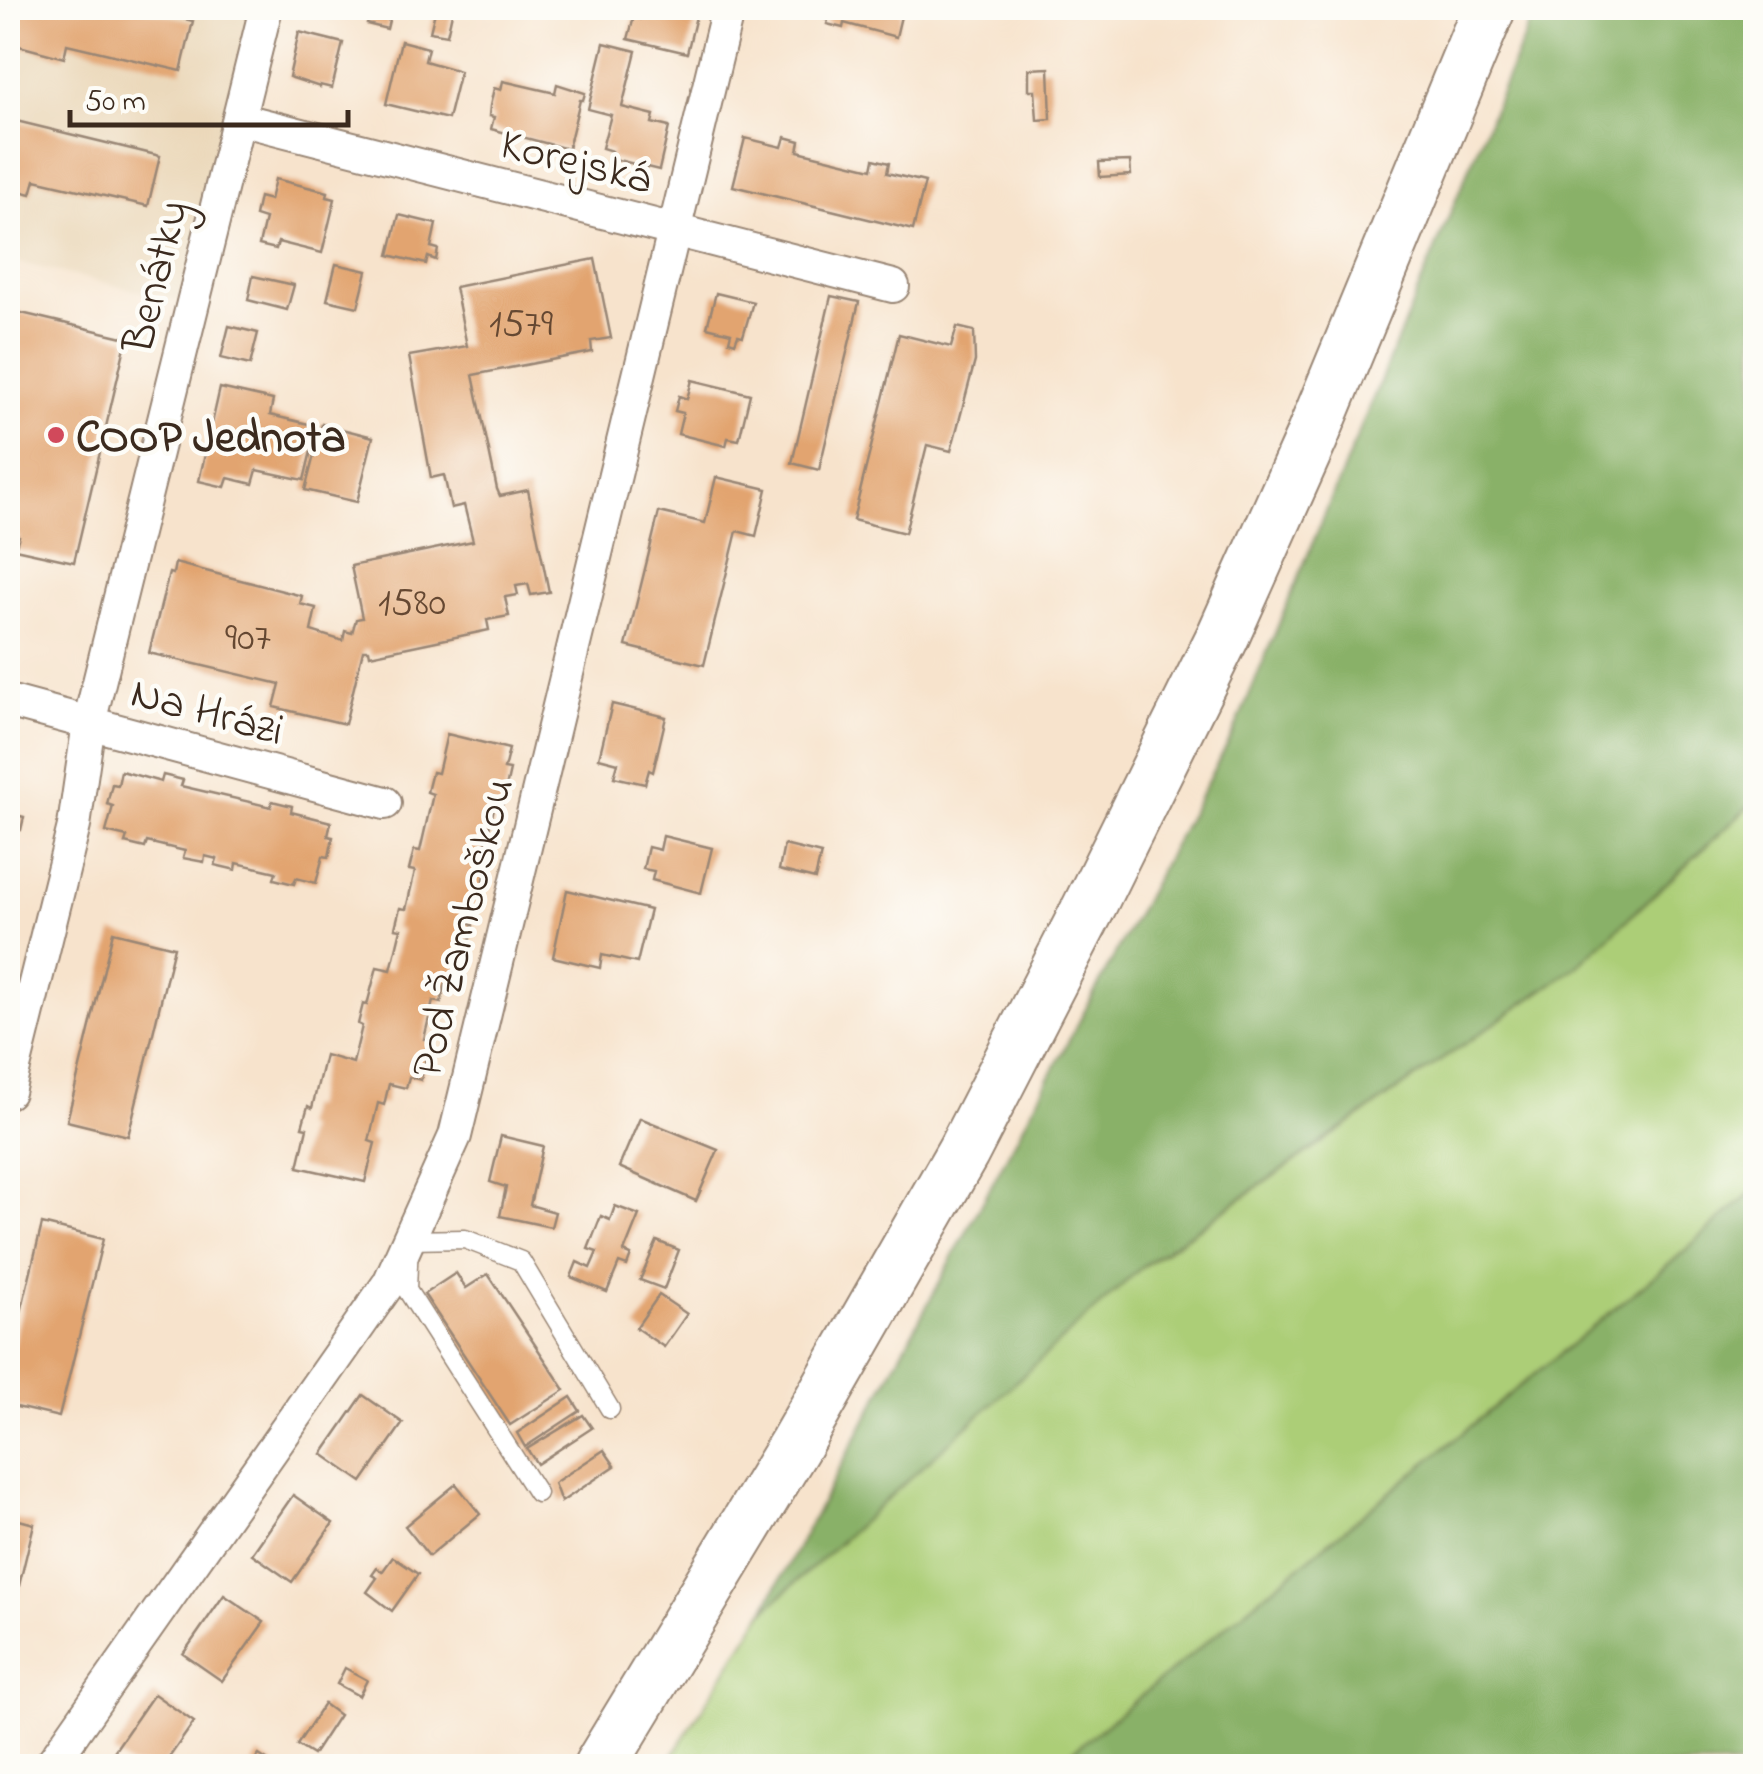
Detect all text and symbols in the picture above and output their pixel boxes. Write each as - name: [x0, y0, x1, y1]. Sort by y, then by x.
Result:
- scale bar: [70, 65, 348, 127]
- text: 50 m: [85, 81, 146, 125]
- street label: Korejská: [493, 113, 659, 215]
- street label: Benátky: [107, 194, 209, 361]
- house number: 1579: [489, 296, 553, 355]
- place label: COOP Jednota: [76, 407, 346, 473]
- marker: COOP Jednota: [45, 424, 67, 446]
- house number: 1580: [378, 575, 446, 634]
- house number: 907: [225, 610, 271, 669]
- street label: Na Hrázi: [123, 662, 290, 766]
- street label: Pod Žamboškou: [396, 771, 534, 1085]

